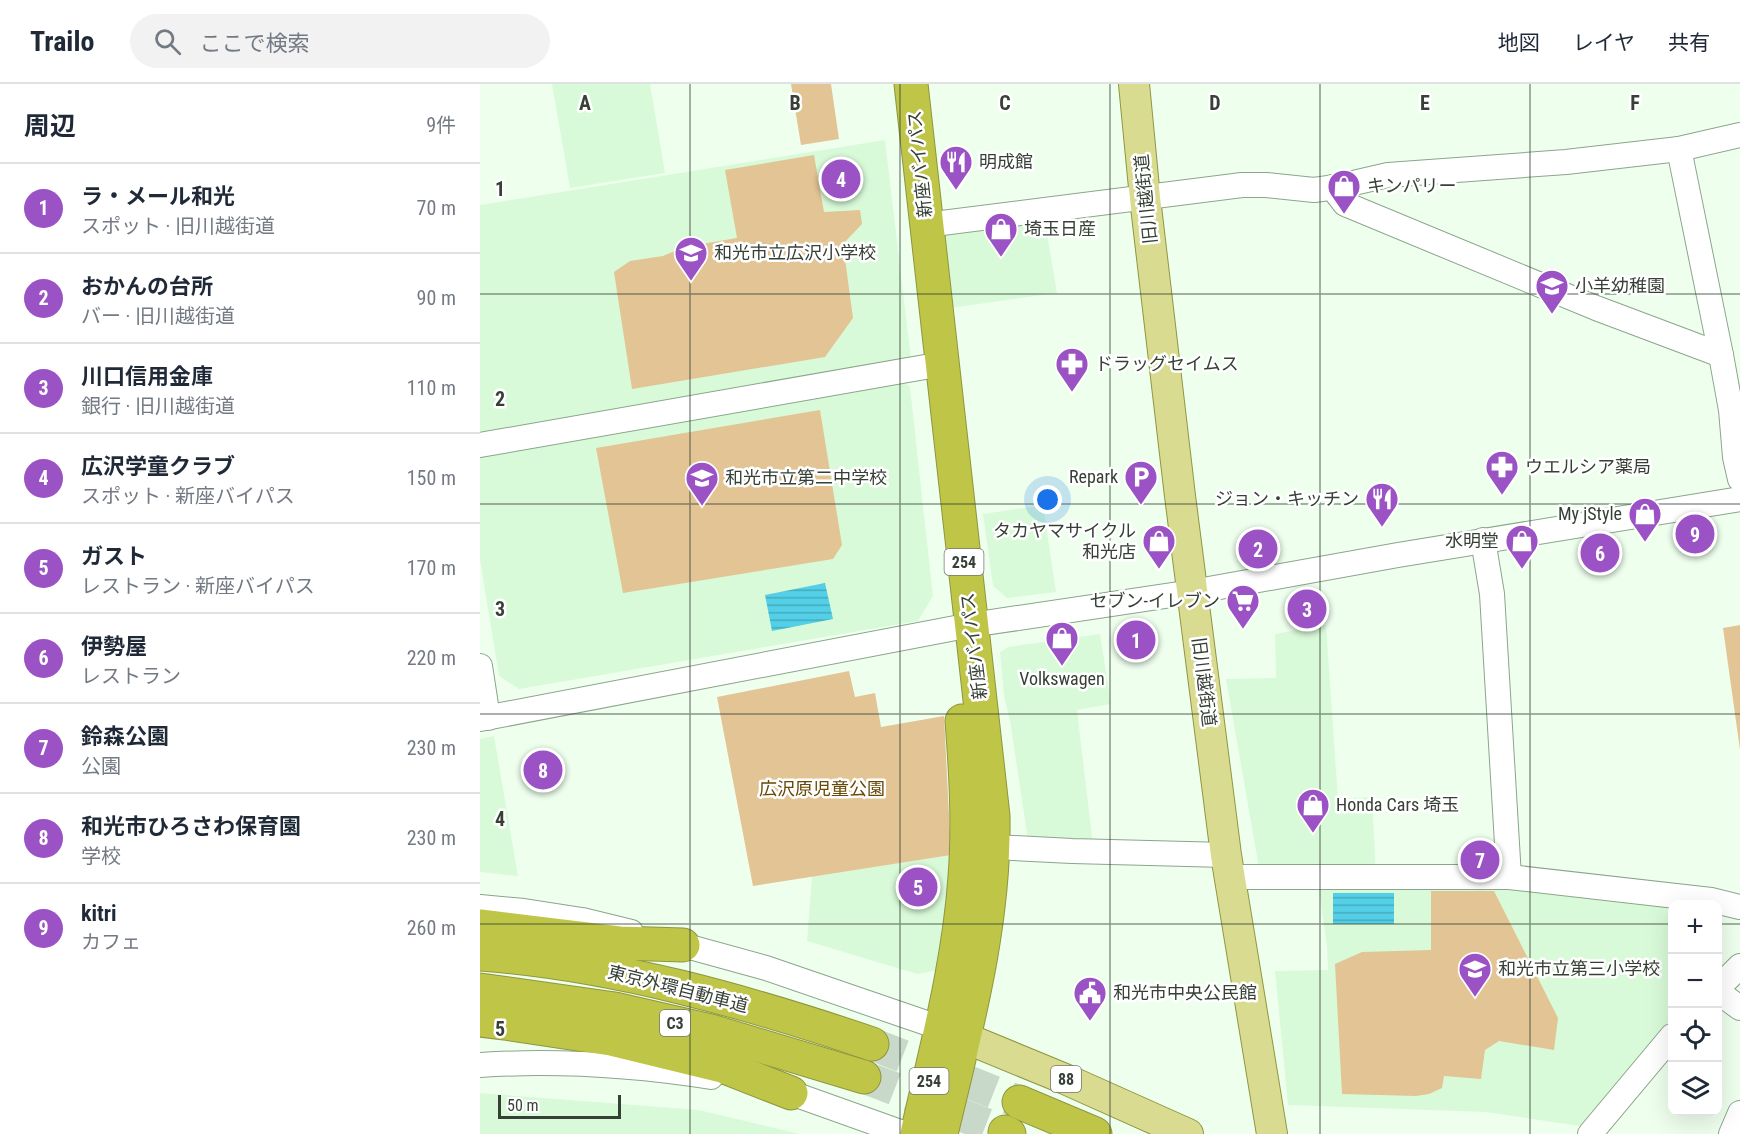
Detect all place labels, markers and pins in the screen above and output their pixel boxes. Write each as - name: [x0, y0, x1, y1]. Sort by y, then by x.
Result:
- restaurant icon: 明成館: [938, 144, 974, 191]
- place label: 明成館: [979, 151, 1033, 172]
- pin: 4: [822, 156, 860, 202]
- shop icon: キンパリー: [1326, 168, 1362, 215]
- place label: キンパリー: [1367, 175, 1456, 196]
- shop icon: 埼玉日産: [983, 211, 1019, 258]
- place label: 埼玉日産: [1024, 218, 1096, 239]
- school or university icon: 和光市立広沢小学校: [673, 235, 709, 282]
- place label: 和光市立広沢小学校: [714, 242, 876, 263]
- school or university icon: 小羊幼稚園: [1534, 268, 1570, 315]
- place label: 小羊幼稚園: [1575, 275, 1665, 296]
- pharmacy icon: ドラッグセイムス: [1054, 346, 1090, 393]
- place label: ドラッグセイムス: [1095, 353, 1239, 374]
- pharmacy icon: ウエルシア薬局: [1484, 449, 1520, 496]
- place label: ウエルシア薬局: [1525, 456, 1651, 477]
- parking icon: Repark: [1123, 459, 1159, 506]
- school or university icon: 和光市立第二中学校: [684, 460, 720, 507]
- place label: Repark: [1069, 466, 1118, 487]
- place label: 和光市立第二中学校: [725, 467, 887, 488]
- restaurant icon: ジョン・キッチン: [1364, 481, 1400, 528]
- place label: ジョン・キッチン: [1215, 488, 1359, 509]
- shop icon: My jStyle: [1627, 496, 1663, 543]
- place label: My jStyle: [1558, 503, 1622, 524]
- pin: 9: [1676, 512, 1714, 556]
- place label: タカヤマサイクル 和光店: [993, 520, 1136, 562]
- shop icon: タカヤマサイクル 和光店: [1141, 523, 1177, 570]
- shop icon: 水明堂: [1504, 523, 1540, 570]
- pin: 2: [1238, 526, 1278, 572]
- place label: 水明堂: [1445, 530, 1499, 551]
- pin: 6: [1580, 530, 1620, 576]
- supermarket icon: セブン-イレブン: [1225, 583, 1261, 630]
- pin: 3: [1288, 586, 1326, 632]
- place label: セブン-イレブン: [1090, 590, 1220, 611]
- pin: 1: [1116, 618, 1156, 662]
- shop icon: Volkswagen: [1044, 620, 1080, 667]
- place label: Volkswagen: [1019, 668, 1105, 689]
- pin: 8: [524, 748, 562, 792]
- shop icon: Honda Cars 埼玉: [1295, 787, 1331, 834]
- place label: Honda Cars 埼玉: [1336, 794, 1459, 815]
- pin: 7: [1460, 838, 1500, 882]
- pin: 5: [898, 864, 938, 910]
- school or university icon: 和光市立第三小学校: [1457, 951, 1493, 998]
- place label: 和光市立第三小学校: [1498, 958, 1660, 979]
- public building icon: 和光市中央公民館: [1072, 975, 1108, 1022]
- place label: 和光市中央公民館: [1113, 982, 1257, 1003]

